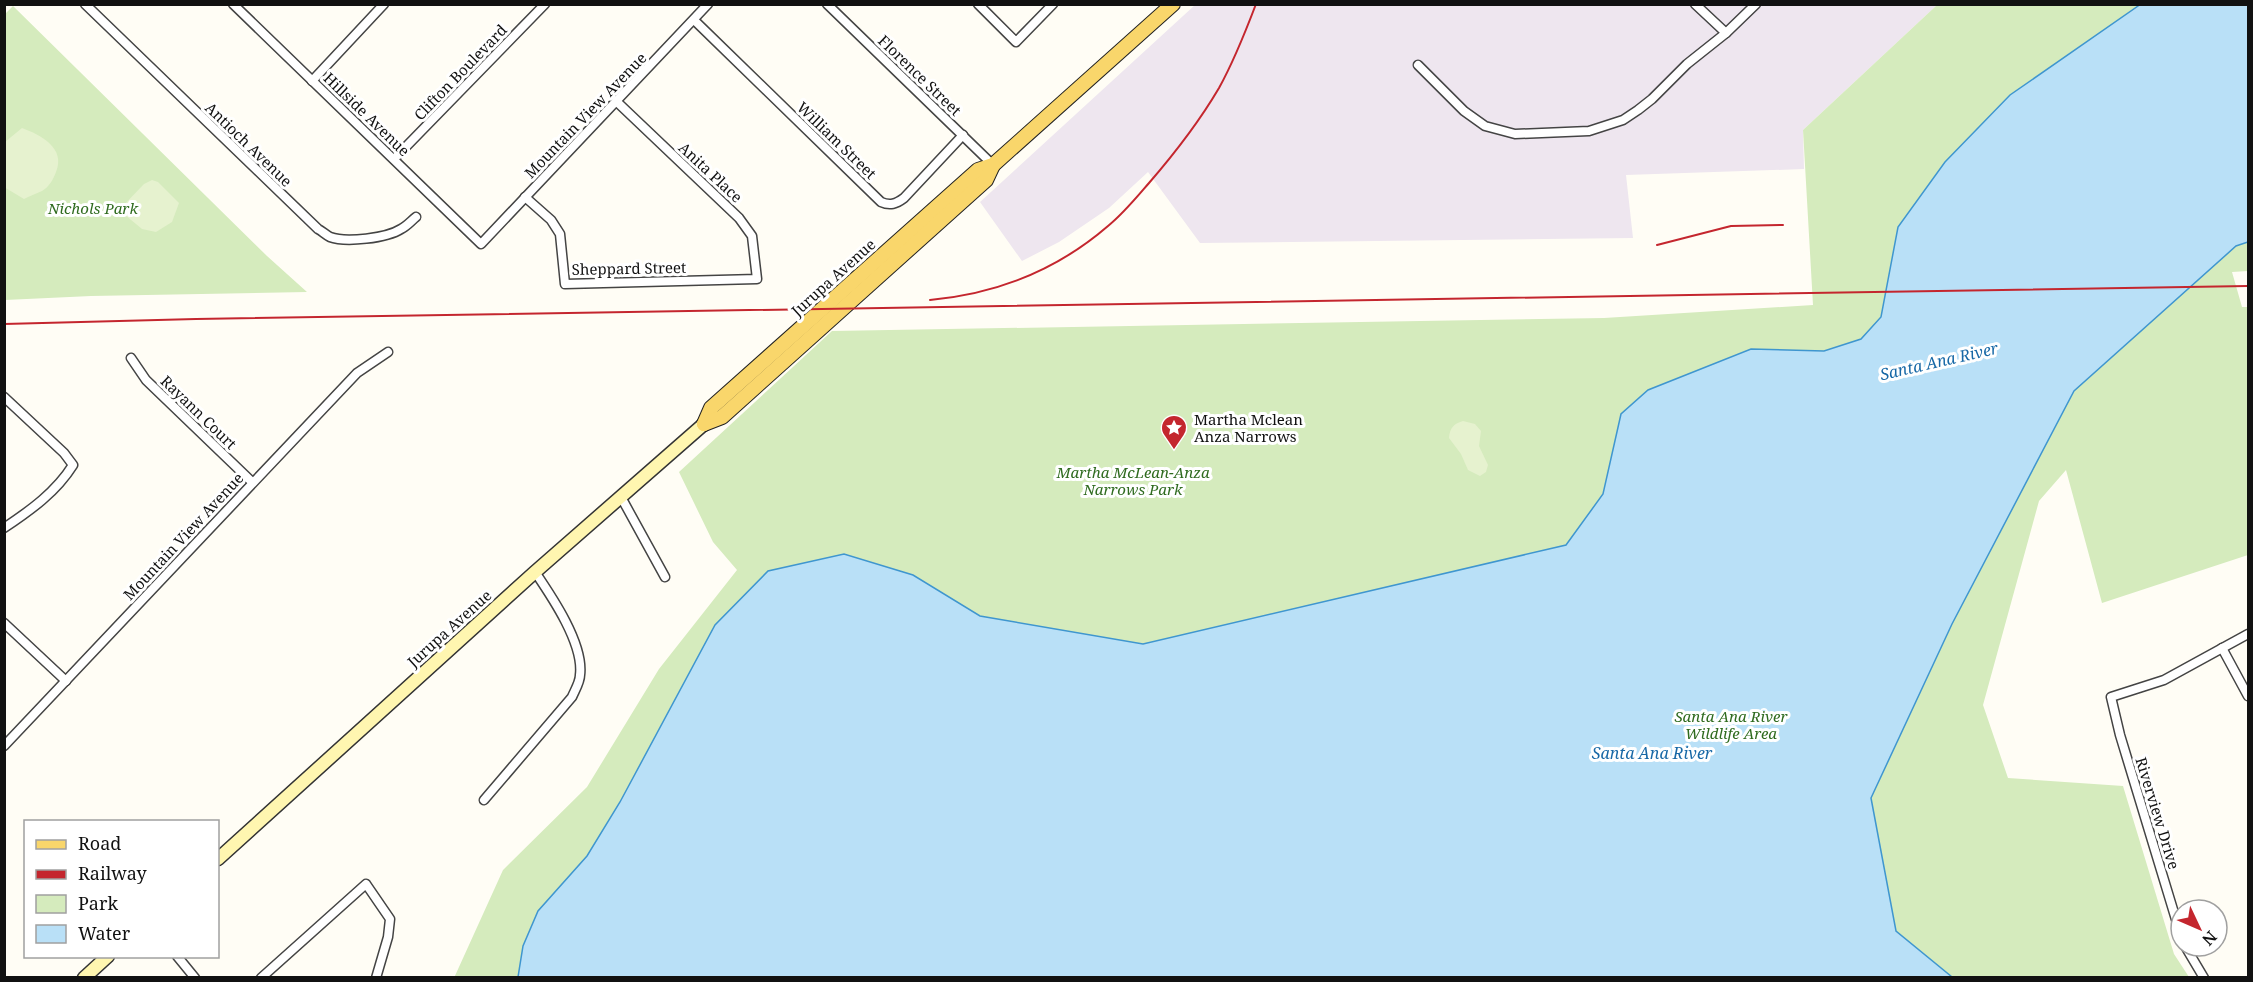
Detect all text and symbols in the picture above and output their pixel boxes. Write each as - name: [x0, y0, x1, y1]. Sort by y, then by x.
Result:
- street label: Clifton Boulevard: [409, 20, 511, 124]
- street label: Florence Street: [874, 30, 966, 120]
- street label: Mountain View Avenue: [520, 48, 650, 182]
- street label: Hillside Avenue: [320, 68, 414, 160]
- street label: Antioch Avenue: [201, 97, 297, 191]
- street label: William Street: [793, 97, 881, 183]
- street label: Anita Place: [675, 137, 747, 207]
- park label: Nichols Park: [47, 198, 138, 218]
- street label: Jurupa Avenue: [786, 234, 879, 321]
- street label: Sheppard Street: [572, 257, 686, 279]
- water label: Santa Ana River: [1878, 337, 2001, 385]
- street label: Rayann Court: [157, 371, 241, 453]
- place label: Martha Mclean Anza Narrows: [1194, 409, 1303, 446]
- place icon: Martha Mclean Anza Narrows: [1159, 413, 1189, 451]
- park label: Martha McLean-Anza Narrows Park: [1055, 462, 1210, 499]
- street label: Mountain View Avenue: [119, 468, 247, 604]
- street label: Jurupa Avenue: [402, 585, 495, 672]
- park label: Santa Ana River Wildlife Area: [1674, 706, 1789, 743]
- water label: Santa Ana River: [1592, 742, 1713, 764]
- street label: Riverview Drive: [2131, 754, 2185, 872]
- legend: [24, 820, 219, 958]
- text: Road: [78, 831, 121, 855]
- text: Railway: [78, 861, 148, 885]
- text: Park: [78, 891, 118, 915]
- north arrow: [2169, 898, 2229, 958]
- text: Water: [78, 921, 131, 945]
- text: N: [2197, 926, 2222, 951]

